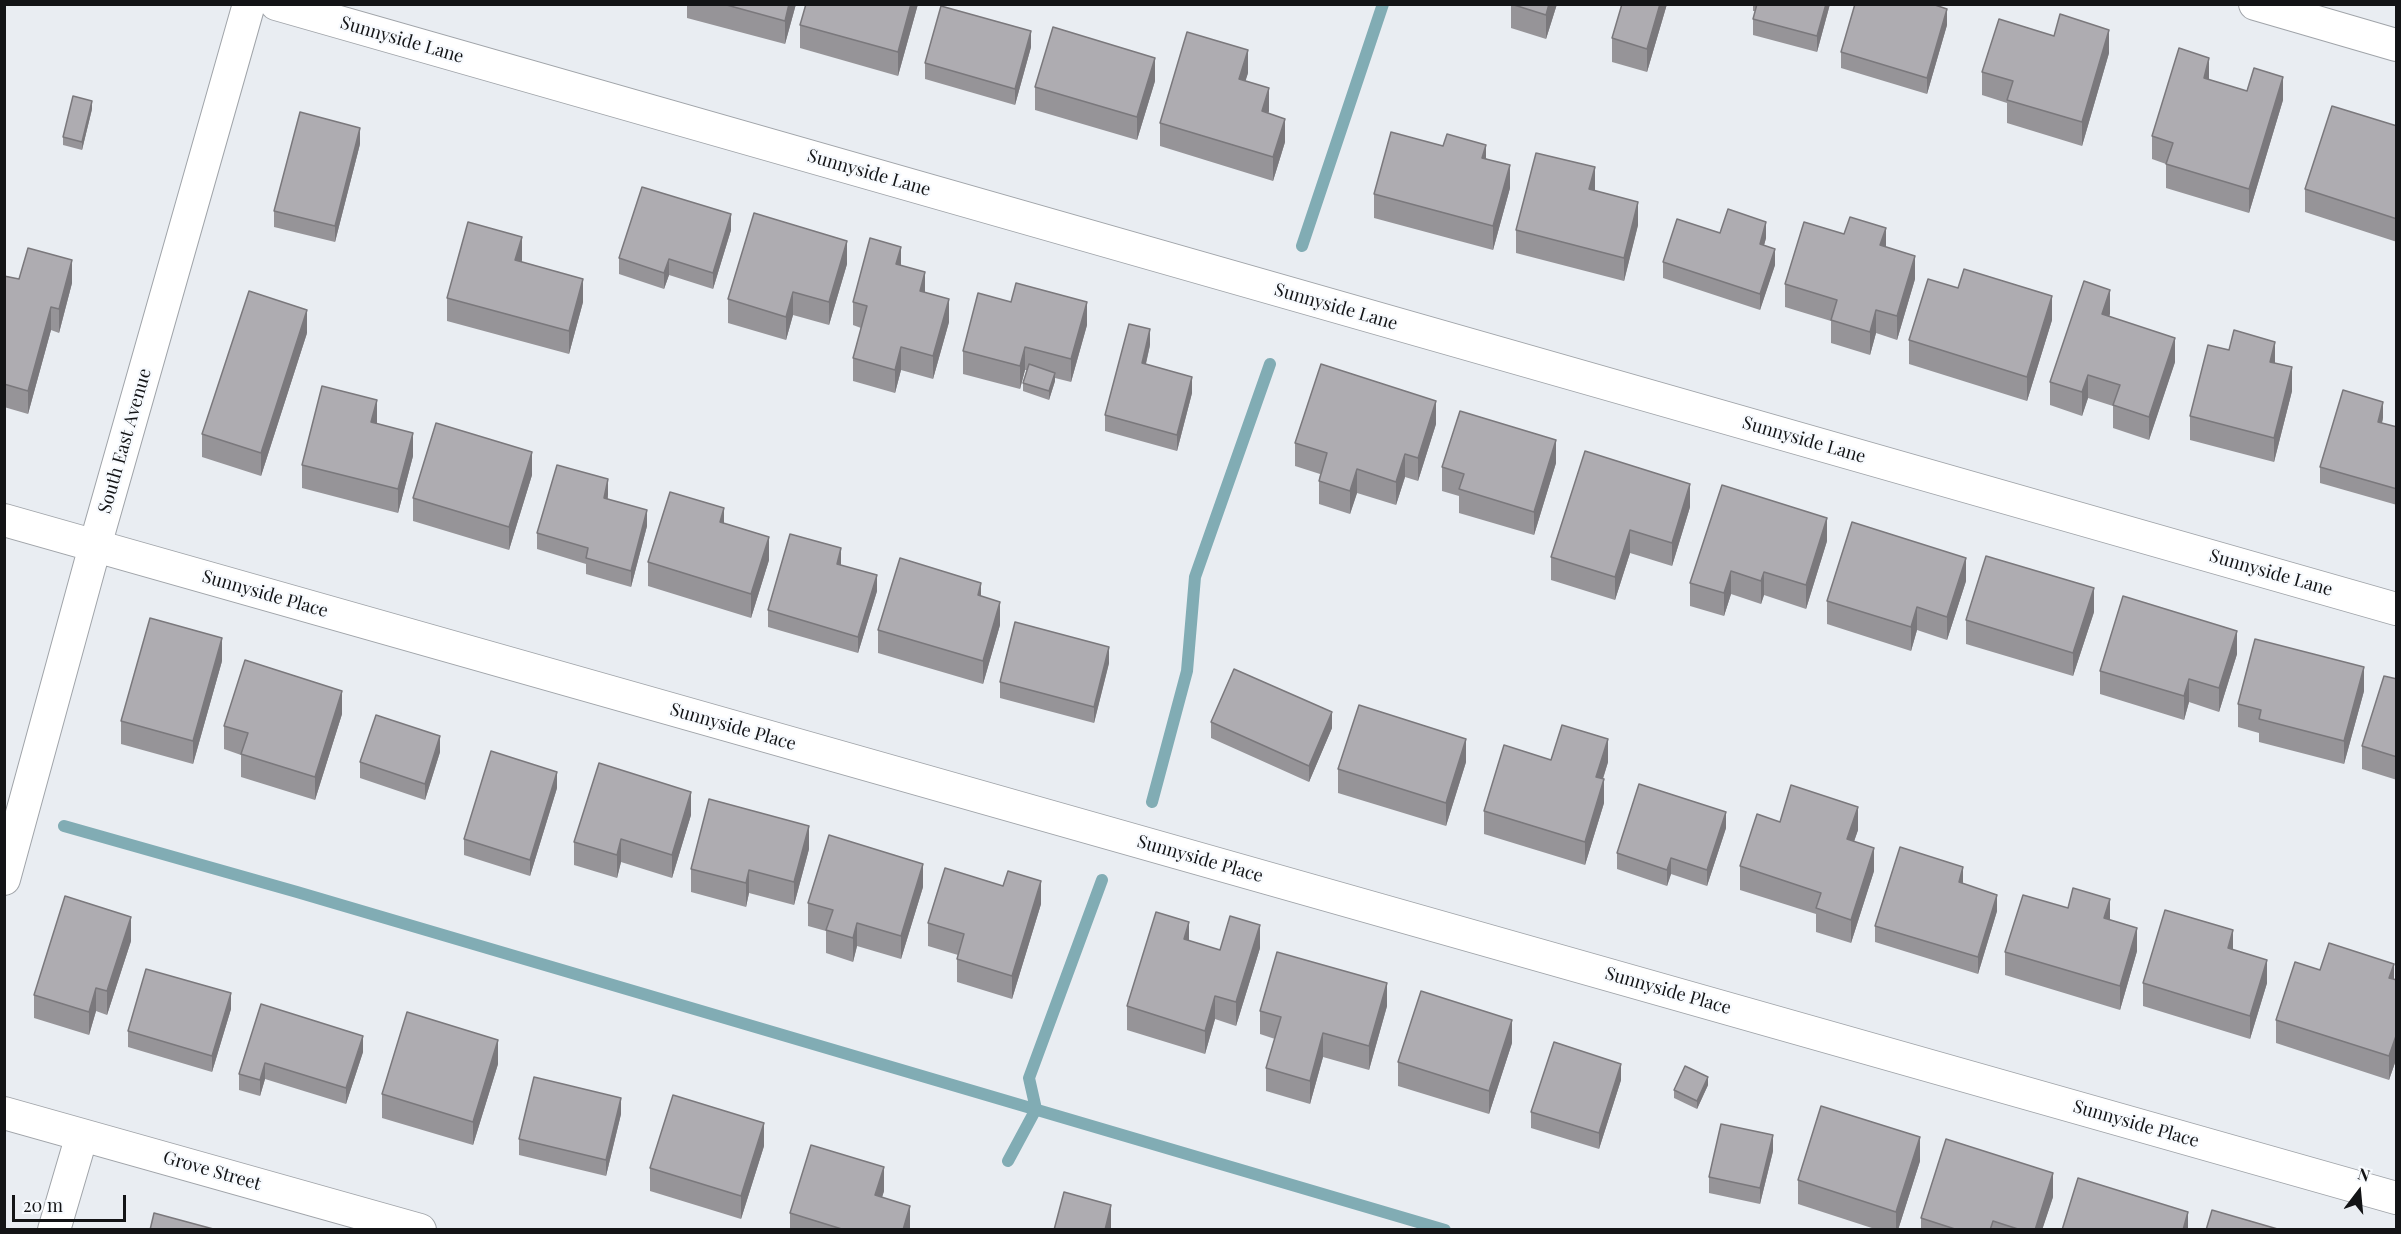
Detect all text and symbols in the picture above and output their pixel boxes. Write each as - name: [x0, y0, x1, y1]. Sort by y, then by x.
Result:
- street label: Sunnyside Lane: [338, 12, 466, 68]
- street label: Sunnyside Lane: [805, 145, 933, 201]
- street label: Sunnyside Lane: [1272, 279, 1400, 335]
- street label: South East Avenue: [94, 366, 156, 516]
- street label: Sunnyside Lane: [1740, 412, 1868, 468]
- street label: Sunnyside Lane: [2207, 545, 2335, 601]
- street label: Sunnyside Place: [199, 566, 331, 622]
- street label: Sunnyside Place: [667, 699, 799, 755]
- street label: Sunnyside Place: [1134, 831, 1266, 887]
- street label: Sunnyside Place: [1602, 963, 1734, 1019]
- street label: Sunnyside Place: [2070, 1096, 2202, 1152]
- street label: Grove Street: [161, 1147, 263, 1195]
- north arrow: [2329, 1162, 2389, 1222]
- text: N: [2356, 1163, 2373, 1186]
- scale bar: [15, 1183, 129, 1221]
- text: 20 m: [23, 1193, 63, 1217]

